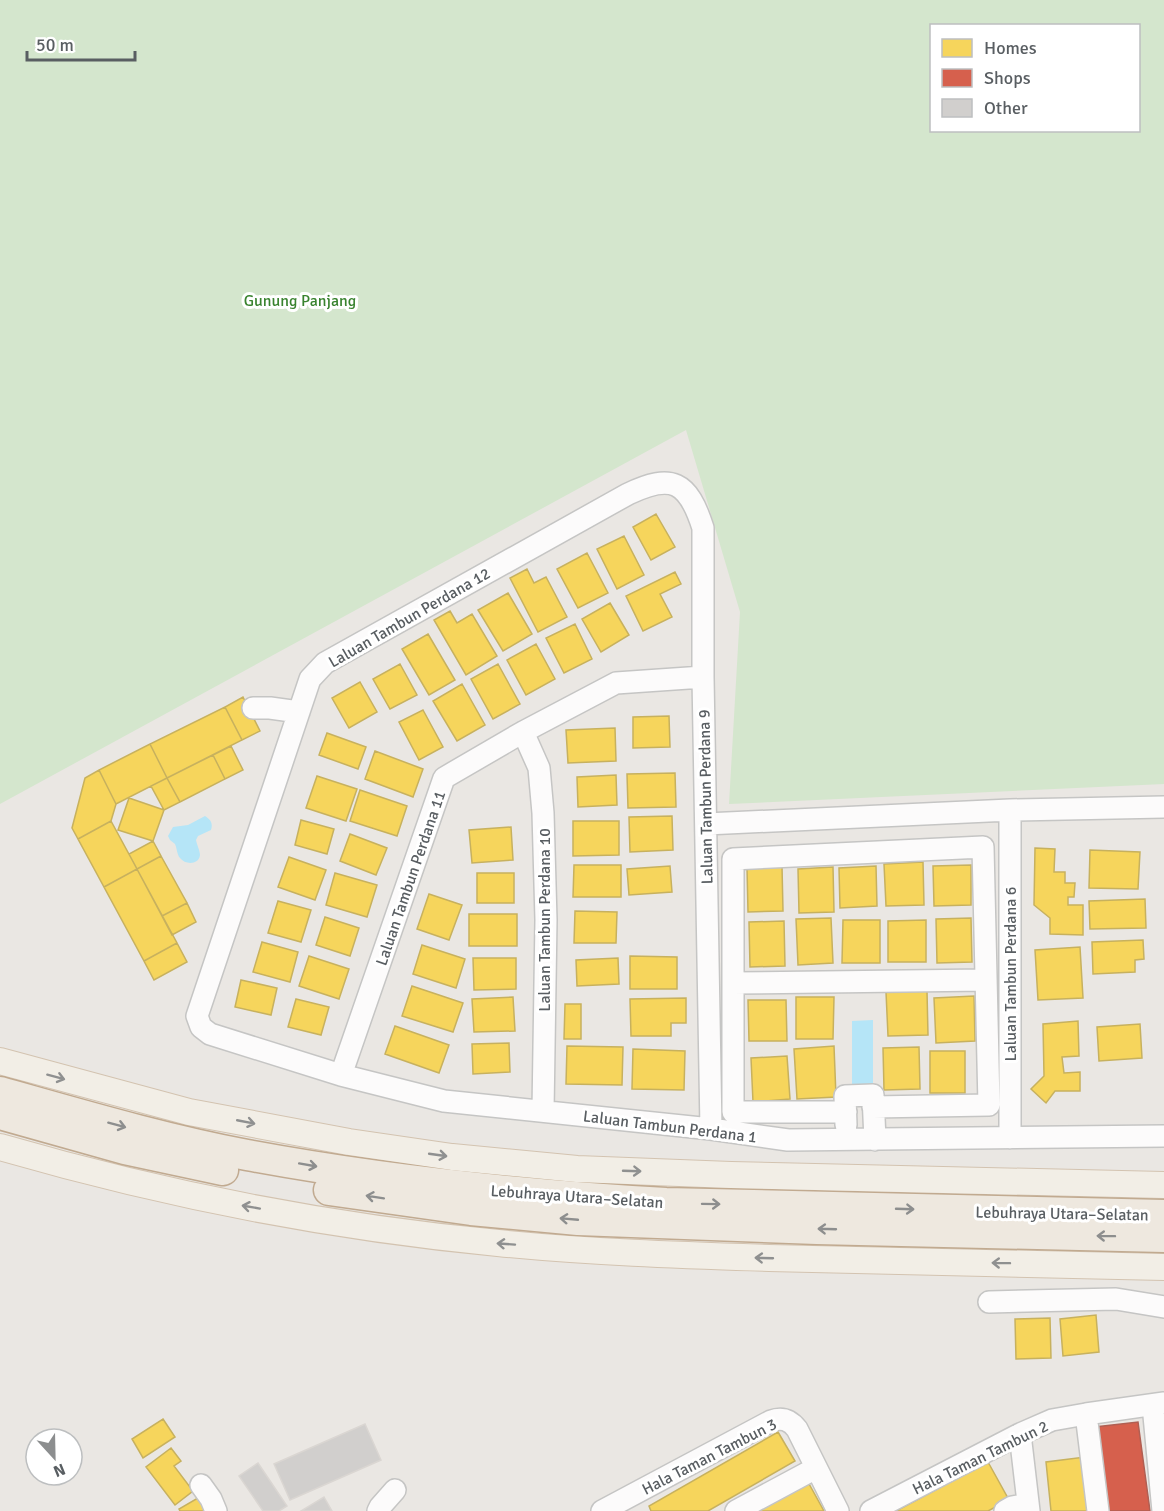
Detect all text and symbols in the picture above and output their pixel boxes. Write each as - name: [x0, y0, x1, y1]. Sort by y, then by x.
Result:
- scale bar: [27, 24, 135, 62]
- legend: [930, 24, 1140, 132]
- text: 50 m: [36, 34, 74, 56]
- text: Homes: [984, 37, 1037, 59]
- text: Shops: [984, 67, 1031, 89]
- text: Other: [984, 97, 1028, 119]
- park label: Gunung Panjang: [244, 291, 356, 311]
- street label: Laluan Tambun Perdana 12: [325, 563, 494, 672]
- street label: Laluan Tambun Perdana 9: [694, 709, 718, 885]
- street label: Laluan Tambun Perdana 11: [372, 788, 450, 968]
- street label: Laluan Tambun Perdana 10: [535, 828, 555, 1012]
- street label: Laluan Tambun Perdana 6: [1001, 887, 1021, 1061]
- one-way arrow: [46, 1072, 65, 1083]
- street label: Laluan Tambun Perdana 1: [582, 1106, 758, 1148]
- one-way arrow: [235, 1117, 255, 1128]
- one-way arrow: [107, 1119, 126, 1131]
- one-way arrow: [428, 1149, 447, 1160]
- one-way arrow: [297, 1160, 317, 1171]
- one-way arrow: [622, 1166, 642, 1177]
- street label: Lebuhraya Utara–Selatan: [490, 1181, 664, 1213]
- one-way arrow: [366, 1191, 385, 1202]
- one-way arrow: [700, 1198, 720, 1210]
- one-way arrow: [241, 1201, 261, 1212]
- street label: Lebuhraya Utara–Selatan: [975, 1202, 1149, 1226]
- one-way arrow: [895, 1203, 915, 1214]
- one-way arrow: [559, 1213, 579, 1224]
- one-way arrow: [817, 1223, 837, 1234]
- one-way arrow: [1096, 1230, 1116, 1241]
- one-way arrow: [497, 1238, 516, 1249]
- one-way arrow: [754, 1252, 774, 1263]
- one-way arrow: [991, 1258, 1011, 1269]
- street label: Hala Taman Tambun 3: [639, 1414, 780, 1500]
- street label: Hala Taman Tambun 2: [909, 1416, 1052, 1500]
- north arrow: [24, 1427, 84, 1487]
- text: N: [50, 1459, 68, 1481]

